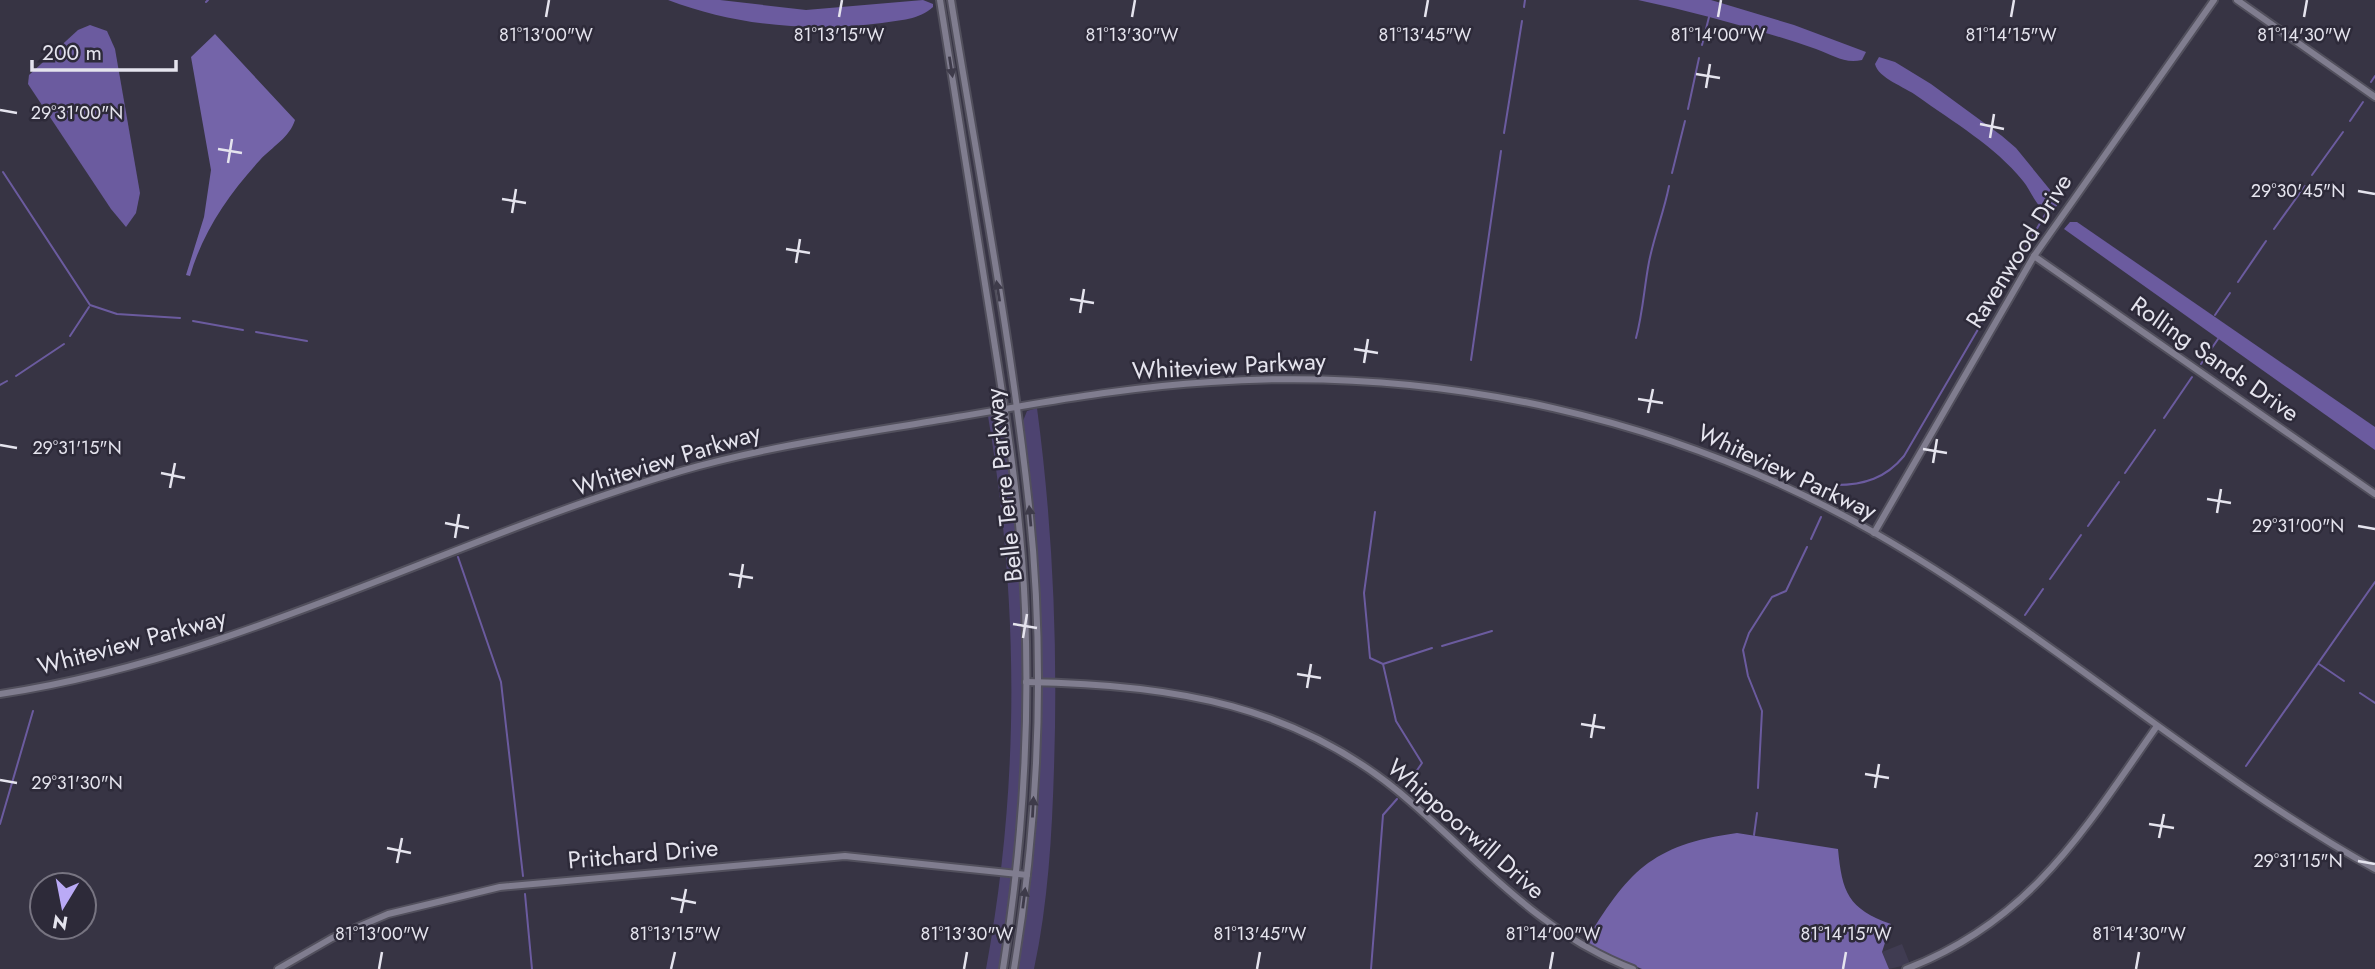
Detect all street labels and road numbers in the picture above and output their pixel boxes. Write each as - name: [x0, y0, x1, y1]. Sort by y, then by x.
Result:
- street label: Ravenwood Drive: [1957, 167, 2080, 335]
- street label: Rolling Sands Drive: [2124, 287, 2307, 430]
- street label: Whiteview Parkway: [1131, 343, 1327, 388]
- street label: Belle Terre Parkway: [976, 386, 1031, 584]
- street label: Whiteview Parkway: [569, 414, 765, 505]
- street label: Whiteview Parkway: [1692, 415, 1883, 529]
- street label: Whiteview Parkway: [34, 599, 231, 684]
- street label: Whippoorwill Drive: [1380, 750, 1553, 907]
- street label: Pritchard Drive: [566, 829, 720, 878]

